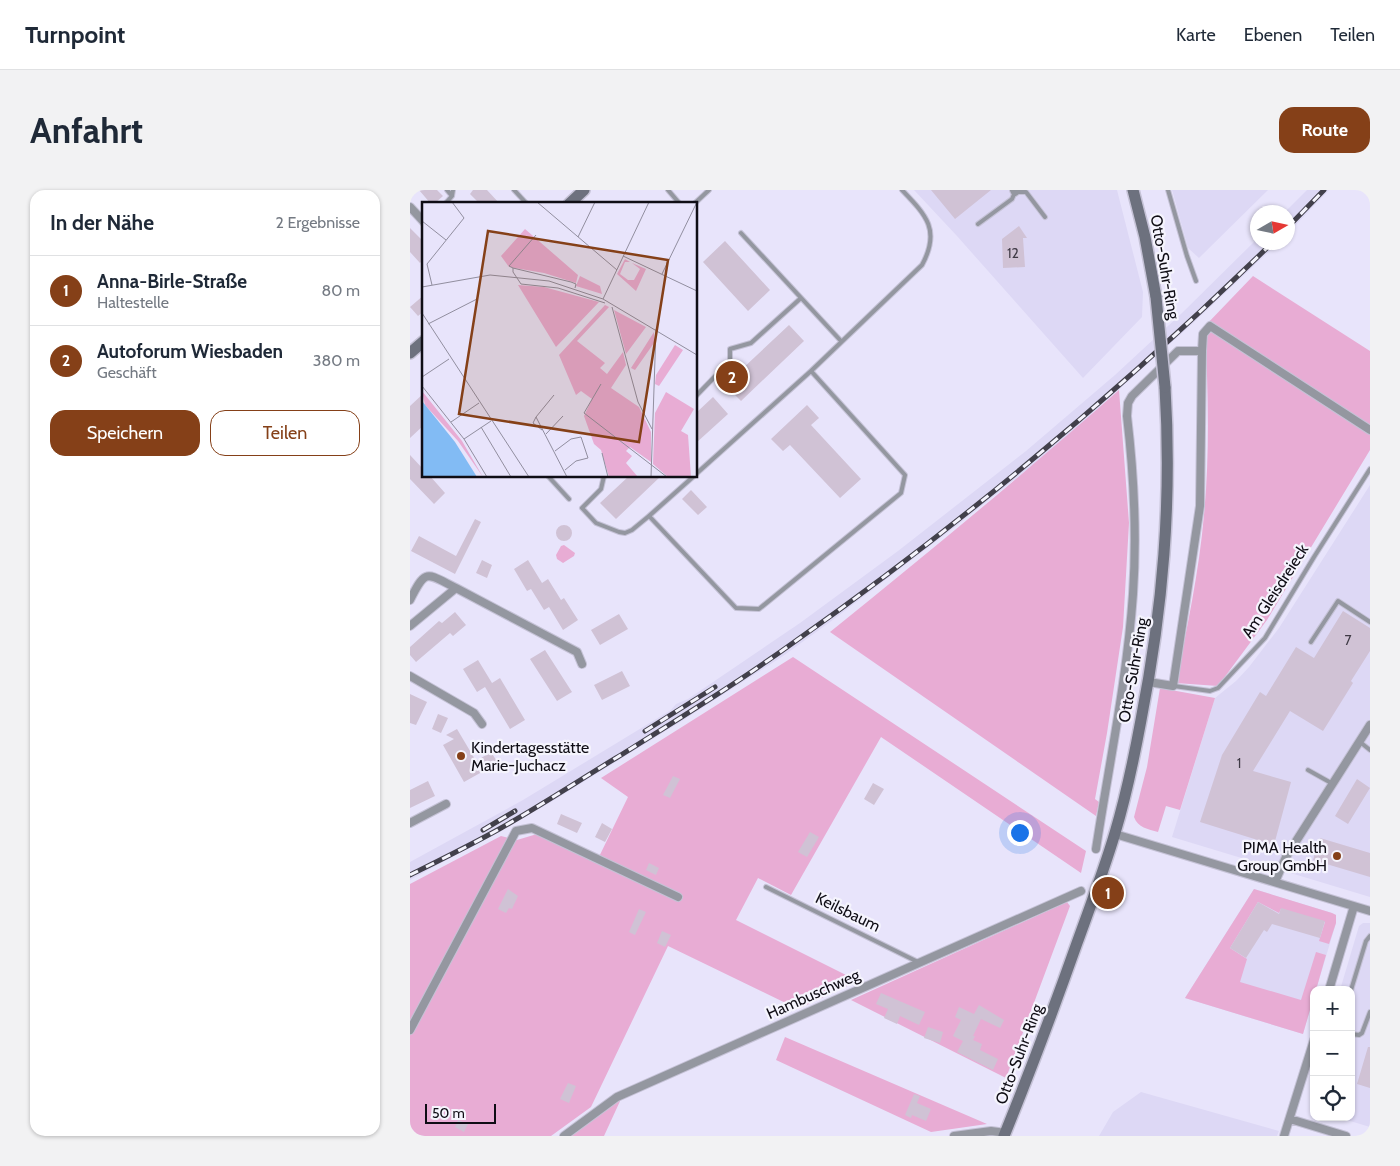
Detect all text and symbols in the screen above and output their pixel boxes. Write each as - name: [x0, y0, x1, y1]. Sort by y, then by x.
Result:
- text: Turnpoint: [25, 20, 125, 49]
- text: Karte: [1176, 24, 1216, 46]
- text: Ebenen: [1244, 24, 1302, 46]
- text: Teilen: [1330, 24, 1375, 46]
- button: Route: [1279, 107, 1370, 153]
- text: Anfahrt: [30, 109, 143, 152]
- inset map: [422, 202, 698, 478]
- north arrow: [1250, 205, 1295, 250]
- text: In der Nähe: [50, 210, 154, 235]
- text: 2 Ergebnisse: [276, 213, 360, 232]
- street label: Otto-Suhr-Ring: [1146, 213, 1184, 322]
- house number: 12: [1007, 244, 1019, 262]
- text: Anna-Birle-Straße: [97, 270, 247, 293]
- text: 1: [63, 281, 69, 300]
- text: 80 m: [322, 281, 360, 300]
- text: Haltestelle: [97, 293, 169, 312]
- text: Autoforum Wiesbaden: [97, 340, 283, 363]
- text: 2: [62, 351, 70, 370]
- text: 380 m: [313, 351, 360, 370]
- pin: 2: [716, 358, 748, 396]
- text: Geschäft: [97, 363, 157, 382]
- button: Speichern: [50, 410, 200, 456]
- button: Teilen: [210, 410, 360, 456]
- street label: Am Gleisdreieck: [1238, 540, 1313, 641]
- street label: Otto-Suhr-Ring: [1114, 615, 1152, 724]
- house number: 7: [1344, 631, 1352, 649]
- place label: Kindertagesstätte Marie-Juchacz: [471, 738, 589, 775]
- marker: Kindertagesstätte Marie-Juchacz: [455, 750, 467, 762]
- house number: 1: [1237, 754, 1241, 772]
- your location: [1007, 820, 1033, 846]
- place label: PIMA Health Group GmbH: [1237, 838, 1327, 875]
- marker: PIMA Health Group GmbH: [1331, 850, 1343, 862]
- pin: 1: [1092, 874, 1124, 912]
- street label: Keilsbaum: [813, 888, 883, 936]
- street label: Hambuschweg: [763, 965, 864, 1023]
- map controls: [1310, 986, 1355, 1121]
- button: +: [1310, 986, 1355, 1031]
- street label: Otto-Suhr-Ring: [991, 1000, 1047, 1107]
- button: −: [1310, 1031, 1355, 1076]
- button: locate: [1310, 1076, 1355, 1121]
- scale bar: [425, 1101, 496, 1124]
- text: 50 m: [432, 1104, 465, 1122]

